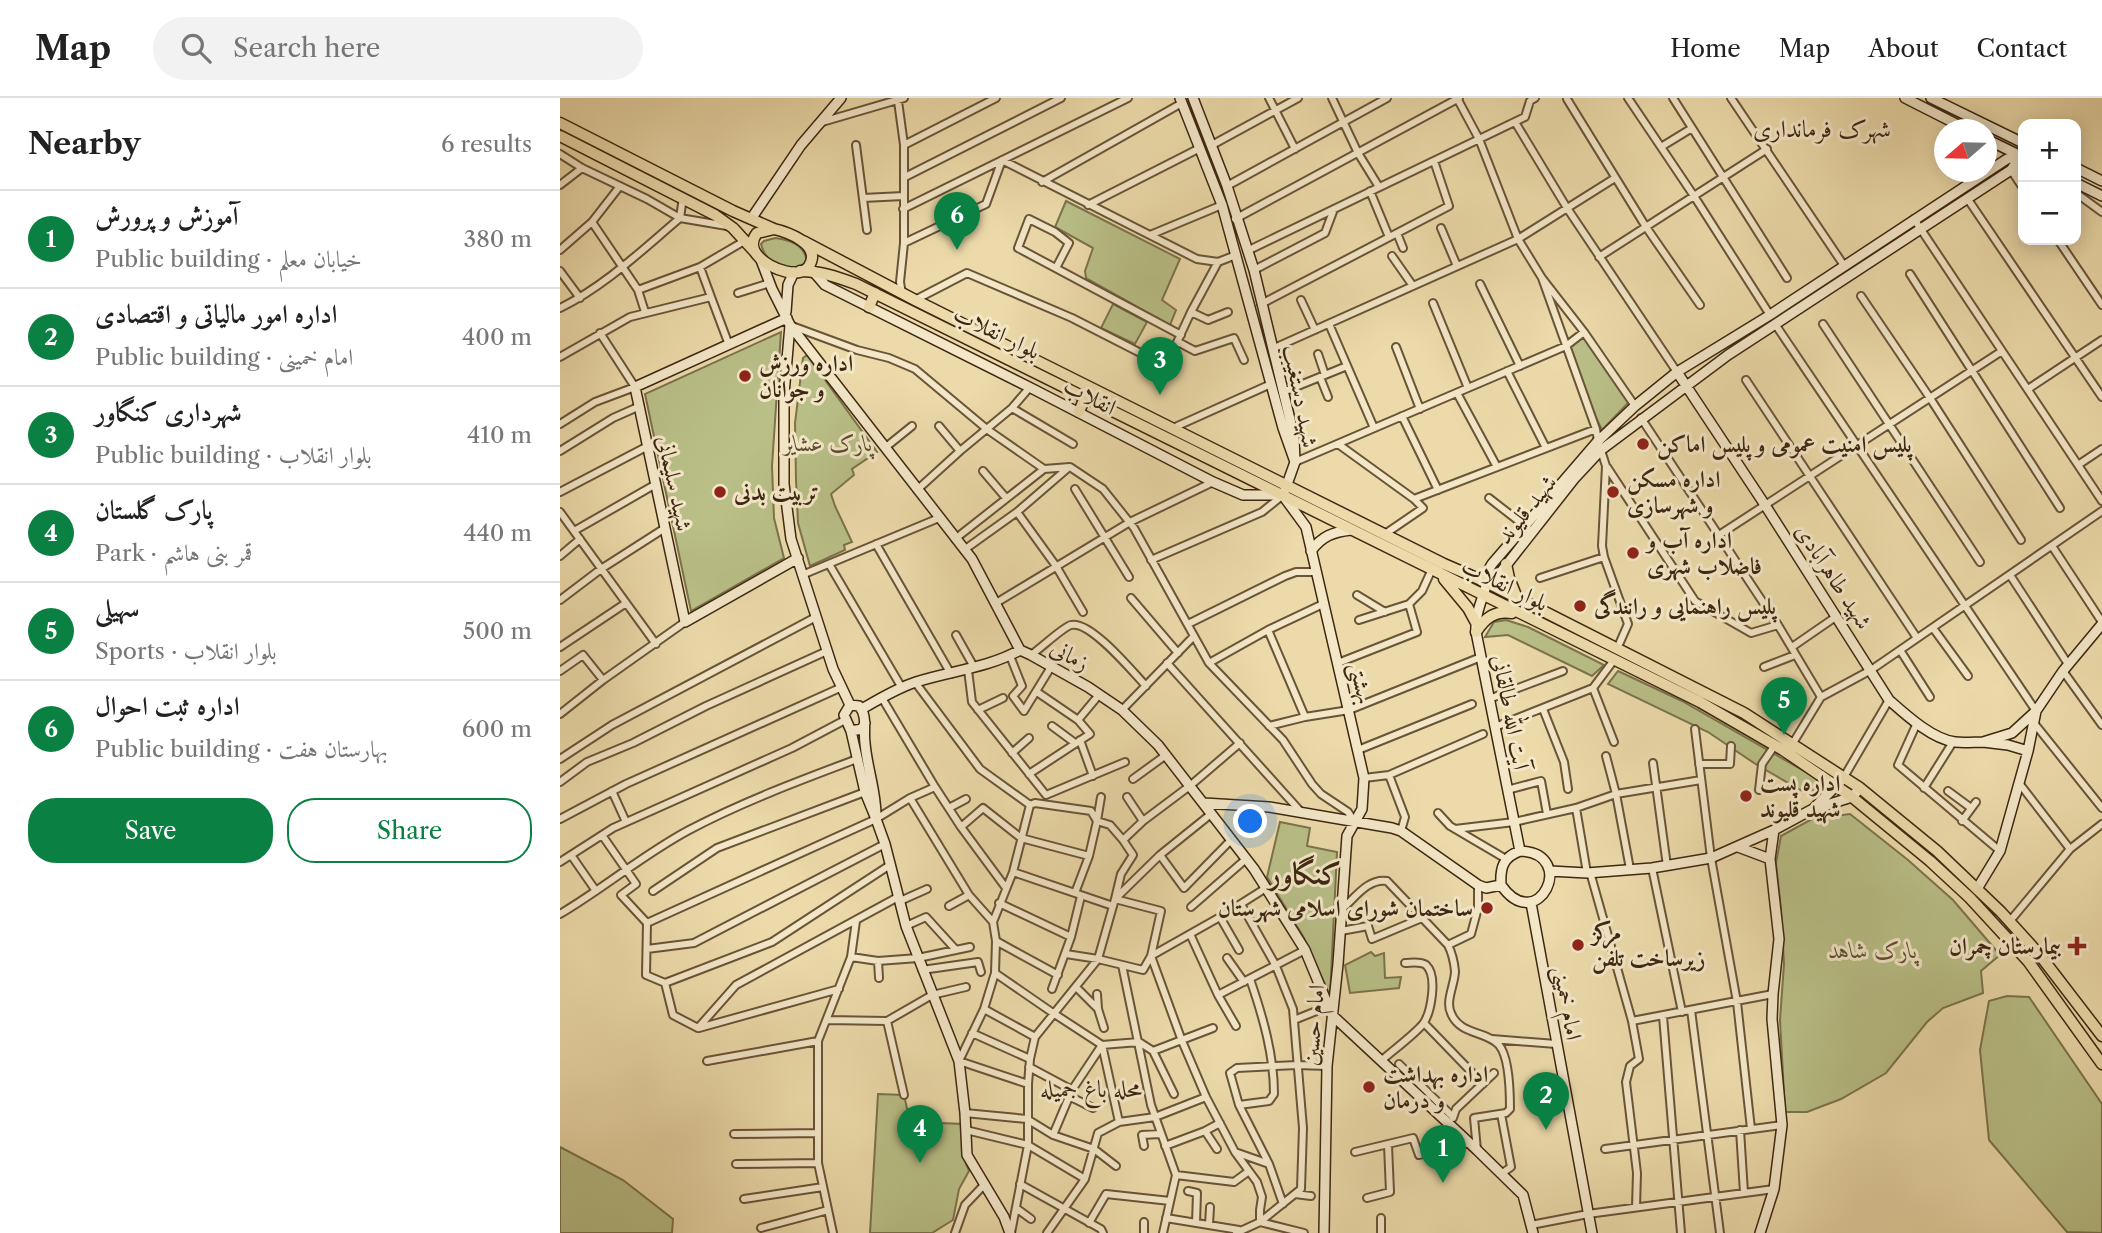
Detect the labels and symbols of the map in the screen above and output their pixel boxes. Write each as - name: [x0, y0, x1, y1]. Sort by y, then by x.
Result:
- district label: شهرک فرمانداری: [1753, 114, 1891, 144]
- north arrow: [1934, 119, 1997, 182]
- pin: 6: [934, 192, 980, 250]
- street label: بلوار انقلاب: [949, 299, 1045, 366]
- pin: 3: [1137, 337, 1183, 395]
- street label: شهید دستغیب: [1275, 342, 1325, 450]
- place label: اداره ورزش و جوانان: [759, 349, 853, 404]
- marker: اداره ورزش و جوانان: [737, 368, 753, 384]
- street label: انقلاب: [1059, 371, 1121, 421]
- park label: پارک عشایر: [781, 429, 874, 460]
- place label: پلیس امنیت عمومی و پلیس اماکن: [1657, 430, 1913, 461]
- street label: شهید سلیمانی: [650, 433, 699, 534]
- marker: پلیس امنیت عمومی و پلیس اماکن: [1635, 436, 1651, 452]
- place label: اداره مسکن و شهرسازی: [1627, 465, 1720, 520]
- street label: شهید قلیوند: [1490, 469, 1563, 550]
- place label: تربیت بدنی: [733, 478, 819, 506]
- marker: تربیت بدنی: [712, 484, 728, 500]
- marker: اداره مسکن و شهرسازی: [1605, 484, 1621, 500]
- street label: شهید طاهرآبادی: [1789, 518, 1878, 635]
- place label: اداره آب و فاضلاب شهری: [1644, 526, 1762, 581]
- marker: اداره آب و فاضلاب شهری: [1625, 545, 1641, 561]
- street label: بلوار انقلاب: [1457, 551, 1553, 618]
- place label: پلیس راهنمایی و رانندگی: [1593, 589, 1778, 623]
- marker: پلیس راهنمایی و رانندگی: [1572, 598, 1588, 614]
- street label: زمانی: [1046, 633, 1094, 677]
- street label: آیت الله طالقانی: [1485, 651, 1540, 775]
- street label: بهشتی: [1342, 659, 1380, 707]
- pin: 5: [1761, 677, 1807, 735]
- place label: اداره پست شهید قلیوند: [1760, 769, 1841, 824]
- marker: اداره پست شهید قلیوند: [1738, 788, 1754, 804]
- your location: [1233, 804, 1267, 838]
- district label: کنگاور: [1266, 854, 1341, 892]
- place label: ساختمان شورای اسلامی شهرستان: [1218, 894, 1473, 923]
- marker: ساختمان شورای اسلامی شهرستان: [1479, 900, 1495, 916]
- place label: مرکز زیرساخت تلفن: [1589, 918, 1705, 974]
- place label: بیمارستان چمران: [1949, 932, 2061, 961]
- park label: پارک شاهد: [1828, 936, 1919, 967]
- marker: بیمارستان چمران: [2067, 936, 2087, 956]
- marker: مرکز زیرساخت تلفن: [1570, 937, 1586, 953]
- street label: امام خمینی: [1542, 964, 1588, 1043]
- street label: امام حسین: [1296, 983, 1336, 1067]
- place label: اداره بهداشت و درمان: [1383, 1060, 1488, 1114]
- pin: 2: [1523, 1072, 1569, 1130]
- district label: محله باغ‌ جمیله: [1040, 1074, 1143, 1109]
- marker: اداره بهداشت و درمان: [1361, 1079, 1377, 1095]
- pin: 4: [897, 1105, 943, 1163]
- pin: 1: [1420, 1125, 1466, 1183]

